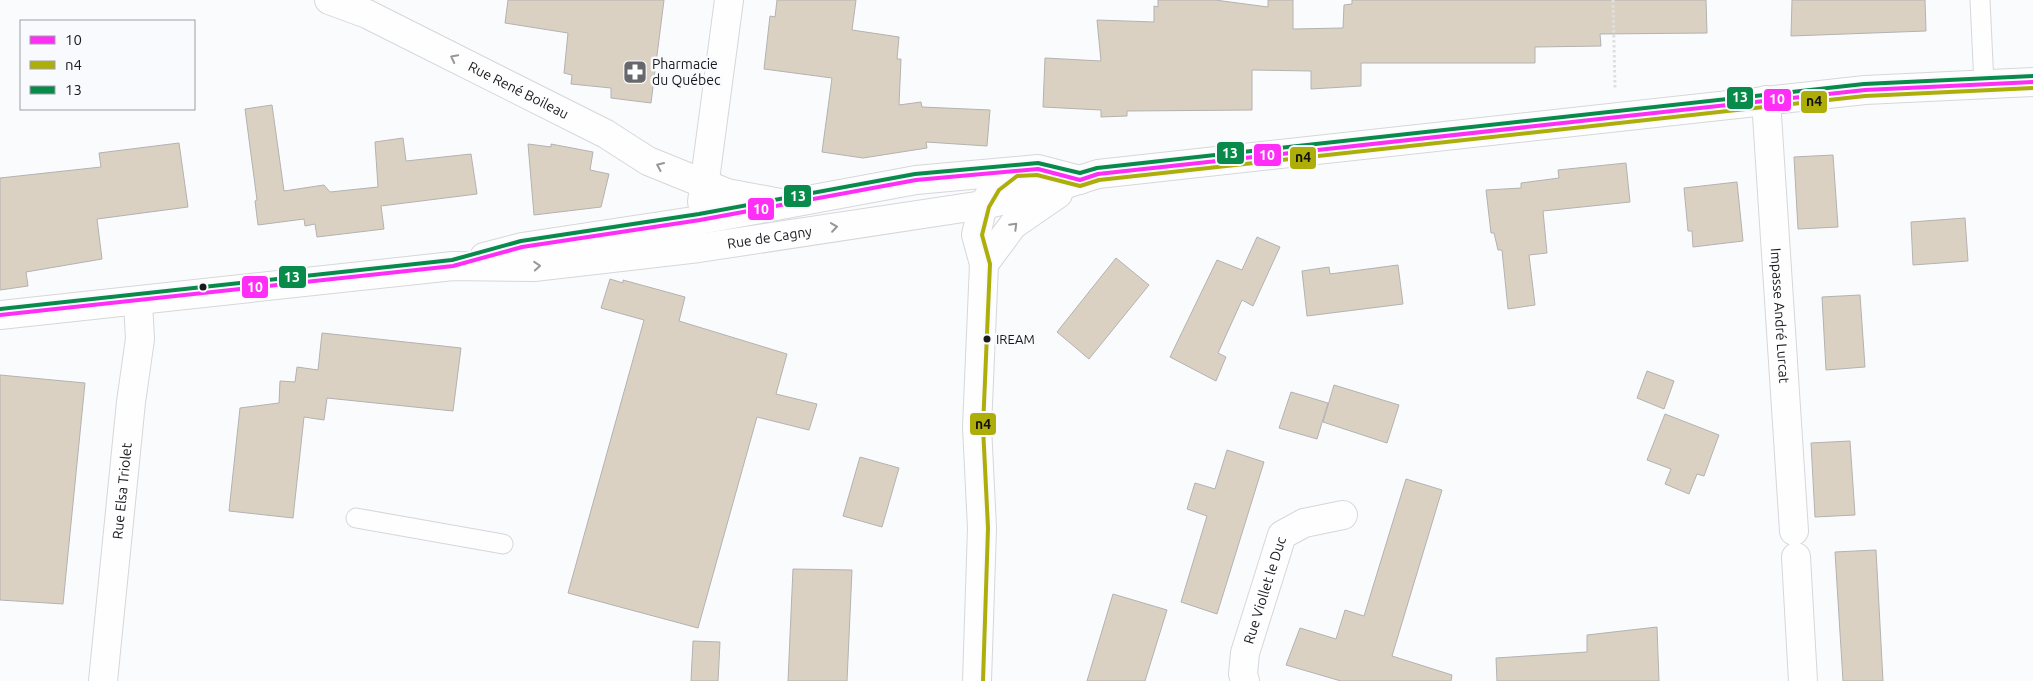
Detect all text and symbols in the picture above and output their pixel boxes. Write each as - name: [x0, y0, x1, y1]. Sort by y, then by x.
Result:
- legend: [20, 20, 195, 110]
- text: 10: [65, 31, 82, 48]
- one-way arrow: [450, 54, 459, 64]
- text: n4: [65, 56, 82, 73]
- place label: Pharmacie du Québec: [652, 56, 721, 88]
- street label: Rue René Boileau: [466, 58, 571, 122]
- pharmacy icon: Pharmacie du Québec: [622, 59, 648, 85]
- text: 13: [65, 81, 82, 98]
- line badge: 13: [1726, 86, 1754, 110]
- line badge: 10: [1763, 88, 1792, 112]
- text: 13: [1732, 89, 1748, 105]
- line badge: n4: [1800, 90, 1828, 114]
- text: 10: [1769, 91, 1785, 107]
- text: n4: [1806, 93, 1822, 109]
- line badge: 13: [1216, 141, 1245, 165]
- line badge: 10: [1253, 143, 1282, 167]
- text: 13: [1222, 145, 1238, 161]
- line badge: n4: [1289, 146, 1317, 170]
- text: 10: [1259, 147, 1275, 163]
- text: n4: [1295, 149, 1311, 165]
- one-way arrow: [656, 161, 665, 172]
- line badge: 13: [783, 184, 812, 208]
- text: 13: [790, 188, 806, 204]
- line badge: 10: [747, 197, 775, 221]
- text: 10: [753, 201, 769, 217]
- one-way arrow: [829, 222, 838, 232]
- street label: Rue de Cagny: [726, 223, 813, 252]
- one-way arrow: [1009, 223, 1018, 232]
- street label: Impasse André Lurcat: [1768, 247, 1792, 384]
- one-way arrow: [533, 261, 541, 272]
- line badge: 13: [278, 265, 307, 289]
- text: 13: [284, 269, 300, 285]
- line badge: 10: [241, 275, 269, 299]
- text: 10: [247, 279, 263, 295]
- unlabelled marker: [198, 282, 208, 292]
- place label: IREAM: [996, 332, 1035, 346]
- marker: IREAM: [982, 334, 992, 344]
- line badge: n4: [969, 412, 997, 436]
- text: n4: [975, 416, 991, 432]
- street label: Rue Elsa Triolet: [109, 441, 135, 540]
- street label: Rue Viollet le Duc: [1240, 534, 1289, 646]

